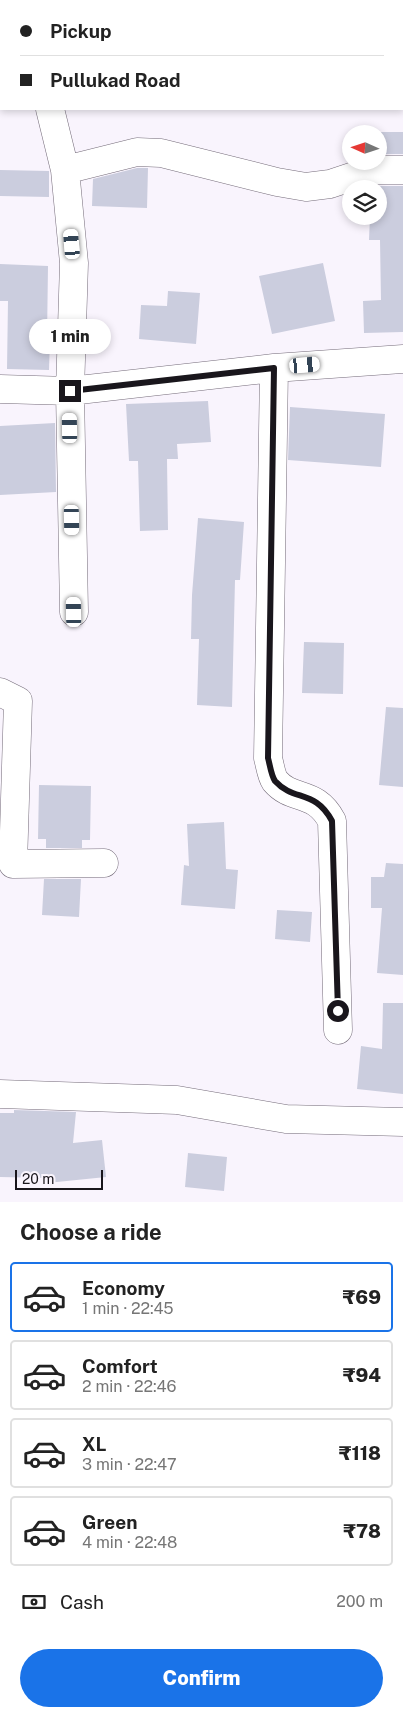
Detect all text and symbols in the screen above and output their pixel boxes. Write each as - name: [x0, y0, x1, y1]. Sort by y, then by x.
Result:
- text: Pickup: [50, 20, 112, 42]
- text: Pullukad Road: [50, 69, 181, 91]
- north arrow: [342, 125, 388, 170]
- map controls: [342, 125, 387, 225]
- button: layers: [342, 180, 387, 225]
- car: [63, 228, 80, 260]
- callout: 1 min: [29, 318, 111, 354]
- text: 1 min: [50, 327, 90, 346]
- car: [289, 356, 320, 374]
- route end: [59, 380, 81, 402]
- car: [62, 413, 77, 443]
- car: [64, 505, 79, 535]
- car: [66, 597, 81, 627]
- route start: [327, 1000, 349, 1022]
- scale bar: [15, 1167, 102, 1190]
- text: 20 m: [22, 1171, 54, 1187]
- text: Choose a ride: [20, 1219, 162, 1245]
- icon: car: [22, 1275, 67, 1320]
- text: Economy: [82, 1277, 165, 1299]
- text: ₹69: [343, 1286, 381, 1308]
- text: 1 min · 22:45: [82, 1299, 174, 1318]
- icon: car: [22, 1353, 67, 1398]
- text: Comfort: [82, 1355, 158, 1377]
- text: ₹94: [343, 1364, 381, 1386]
- text: 2 min · 22:46: [82, 1377, 177, 1396]
- icon: car: [22, 1431, 67, 1476]
- text: XL: [82, 1433, 107, 1455]
- text: ₹118: [339, 1442, 381, 1464]
- text: 3 min · 22:47: [82, 1455, 177, 1474]
- icon: car: [22, 1509, 67, 1554]
- text: Green: [82, 1511, 137, 1533]
- text: ₹78: [343, 1520, 381, 1542]
- text: 4 min · 22:48: [82, 1533, 177, 1552]
- icon: cash: [20, 1588, 48, 1616]
- text: Cash: [60, 1591, 104, 1613]
- text: 200 m: [336, 1592, 383, 1611]
- button: Confirm: [20, 1649, 383, 1707]

